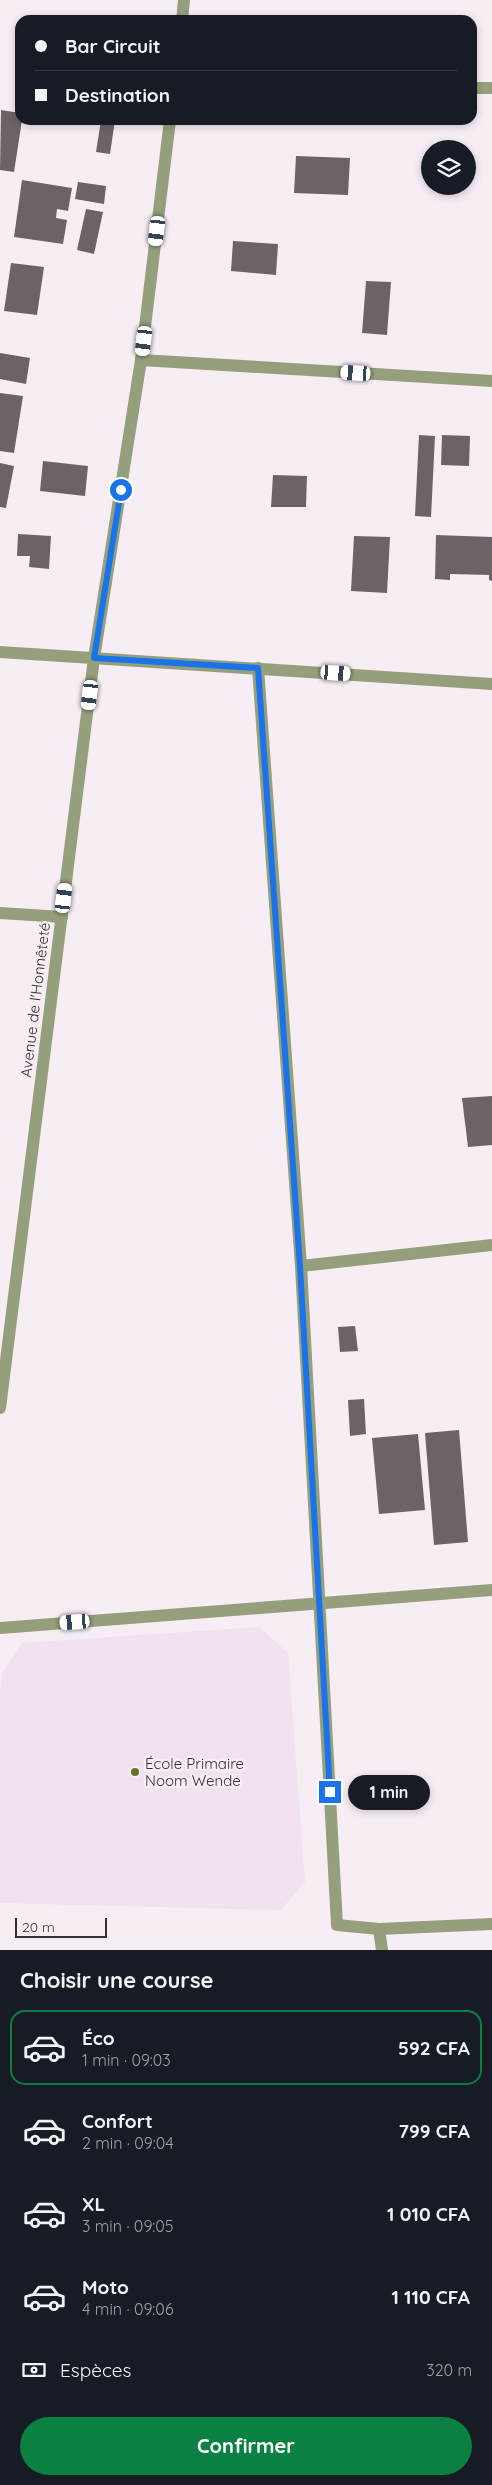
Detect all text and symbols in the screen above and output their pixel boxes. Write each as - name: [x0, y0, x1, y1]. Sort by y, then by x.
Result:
- text: Bar Circuit: [65, 34, 160, 58]
- text: Destination: [65, 83, 170, 107]
- map controls: [421, 140, 476, 195]
- button: layers: [421, 140, 476, 195]
- car: [147, 215, 166, 247]
- car: [134, 325, 153, 357]
- car: [340, 365, 371, 381]
- route start: [110, 479, 132, 501]
- car: [320, 664, 351, 682]
- car: [80, 679, 99, 711]
- car: [54, 882, 73, 914]
- street label: Avenue de l'Honnêteté: [16, 921, 54, 1079]
- car: [59, 1613, 90, 1631]
- place label: École Primaire Noom Wende: [145, 1754, 244, 1790]
- marker: École Primaire Noom Wende: [129, 1766, 141, 1778]
- callout: 1 min: [348, 1774, 430, 1810]
- route end: [319, 1781, 341, 1803]
- text: 1 min: [370, 1782, 408, 1802]
- scale bar: [15, 1915, 108, 1938]
- text: 20 m: [22, 1918, 55, 1936]
- text: Choisir une course: [20, 1966, 214, 1994]
- icon: car: [22, 2025, 67, 2070]
- text: Éco: [82, 2026, 115, 2050]
- text: 592 CFA: [398, 2036, 470, 2060]
- text: 1 min · 09:03: [82, 2050, 171, 2070]
- icon: car: [22, 2108, 67, 2153]
- text: Confort: [82, 2109, 153, 2133]
- text: 799 CFA: [399, 2119, 470, 2143]
- text: 2 min · 09:04: [82, 2133, 174, 2153]
- icon: car: [22, 2191, 67, 2236]
- text: XL: [82, 2192, 105, 2216]
- text: 1 010 CFA: [387, 2202, 470, 2226]
- text: 3 min · 09:05: [82, 2216, 174, 2236]
- icon: car: [22, 2274, 67, 2319]
- text: Moto: [82, 2275, 129, 2299]
- text: 1 110 CFA: [391, 2285, 470, 2309]
- text: 4 min · 09:06: [82, 2299, 174, 2319]
- icon: cash: [20, 2356, 48, 2384]
- text: Espèces: [60, 2358, 131, 2382]
- text: 320 m: [426, 2360, 472, 2380]
- button: Confirmer: [20, 2417, 472, 2475]

